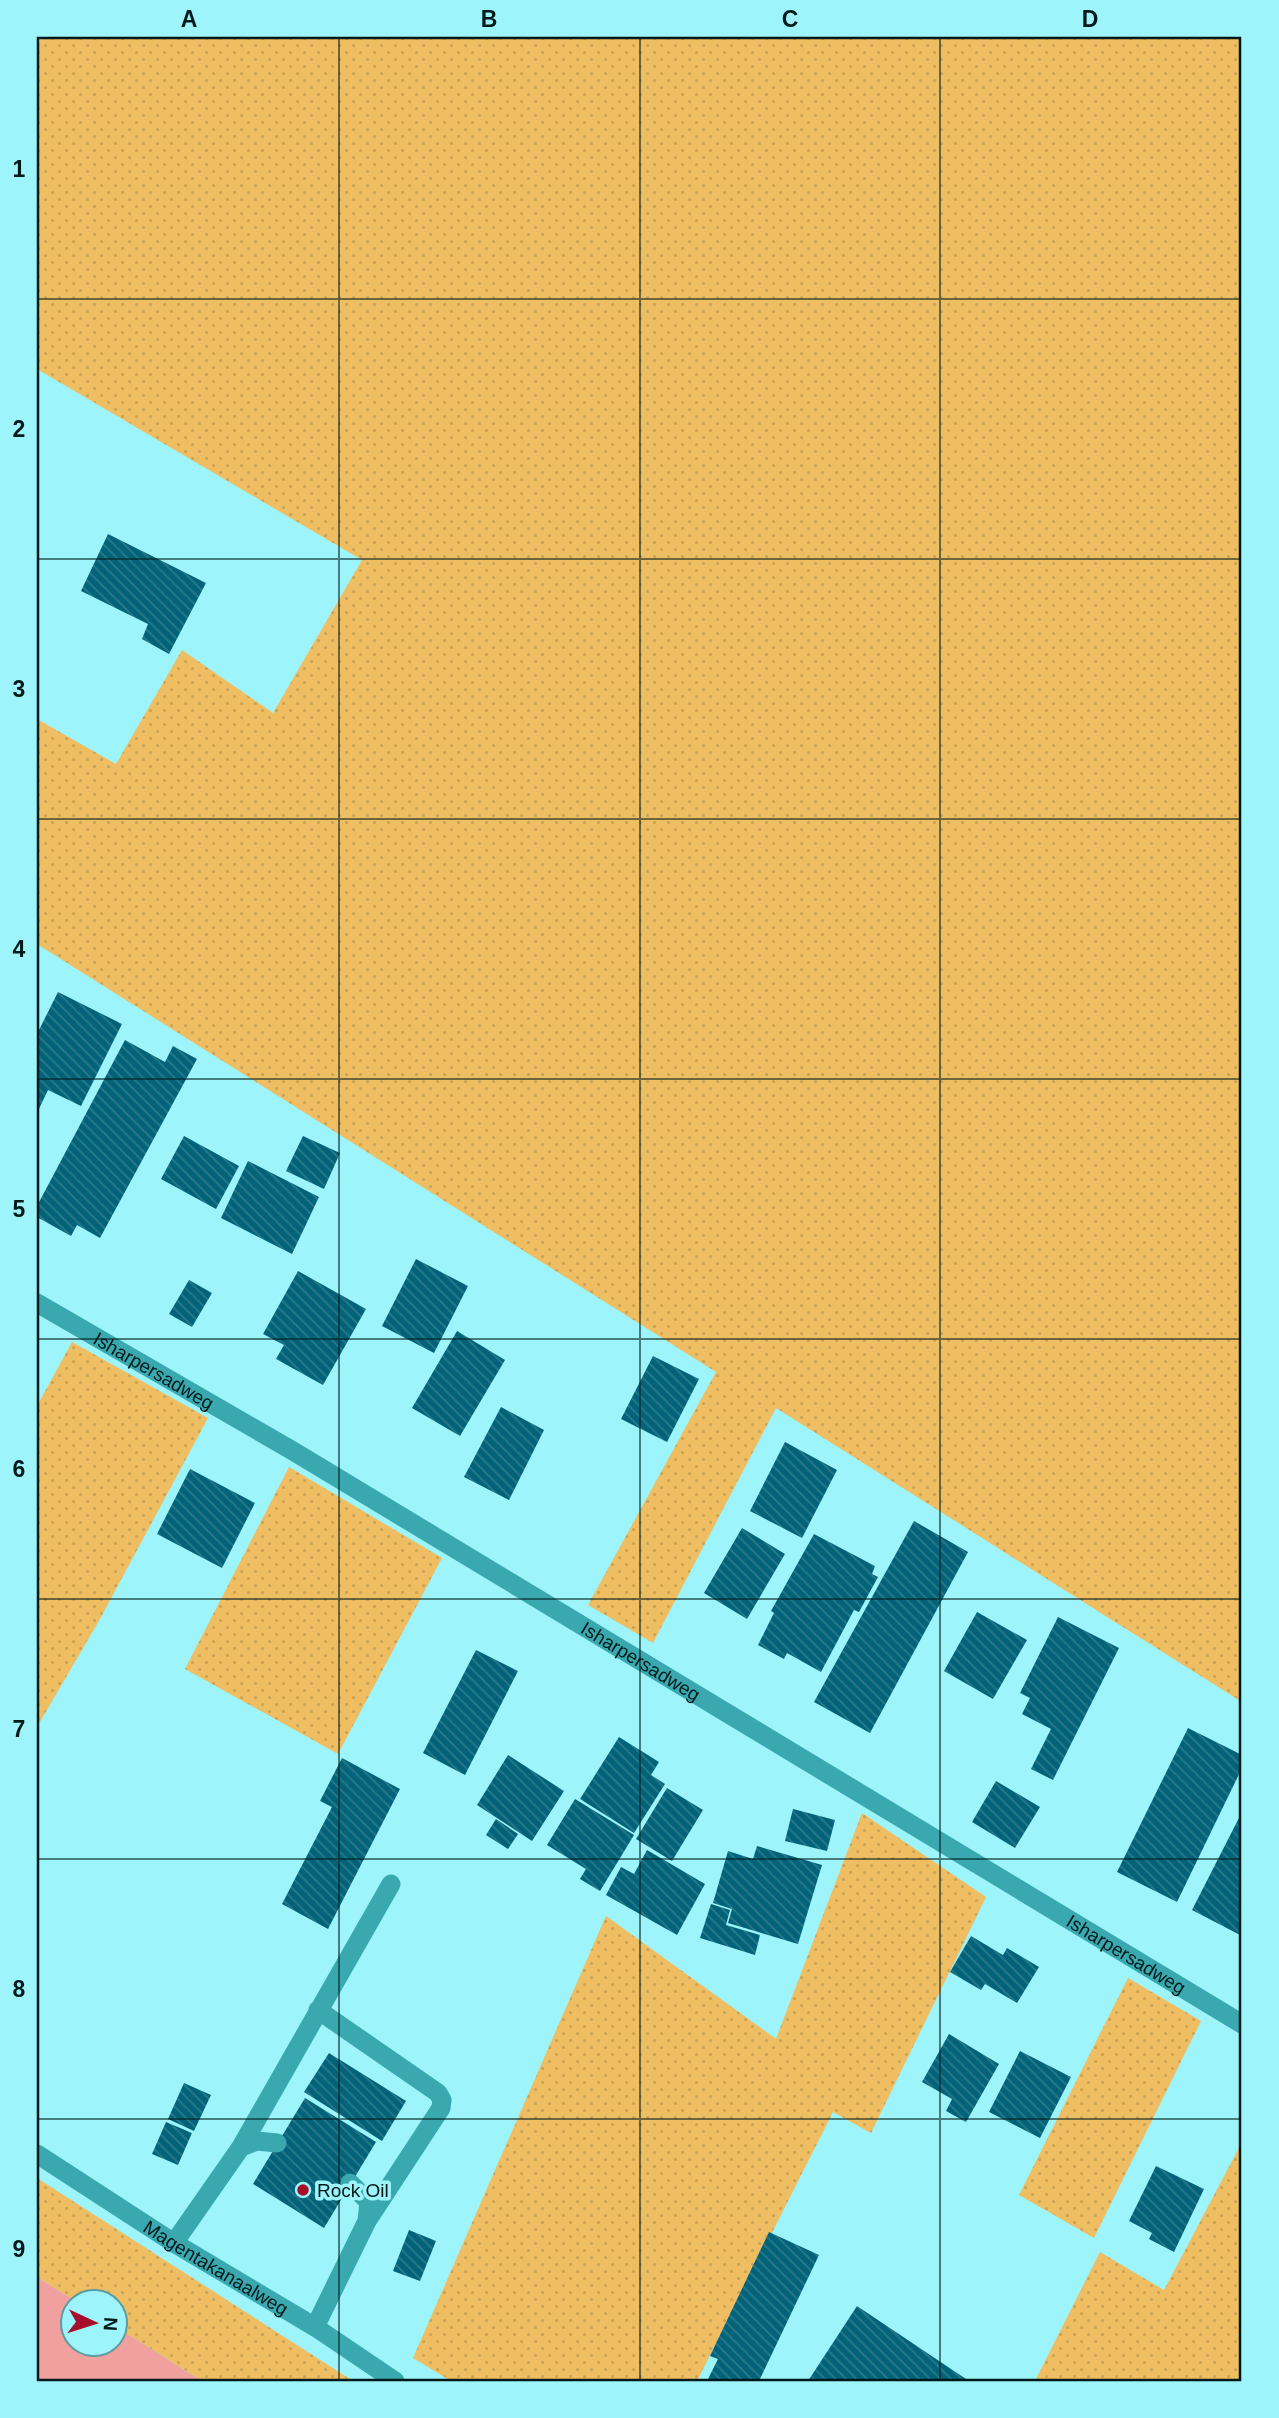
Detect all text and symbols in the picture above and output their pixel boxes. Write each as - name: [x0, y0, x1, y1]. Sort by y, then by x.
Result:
- text: A: [181, 6, 197, 32]
- text: B: [481, 6, 497, 32]
- text: C: [782, 6, 798, 32]
- text: D: [1082, 6, 1098, 32]
- text: 1: [13, 156, 26, 182]
- text: 2: [13, 416, 25, 442]
- text: 3: [13, 676, 25, 702]
- text: 4: [13, 936, 26, 962]
- text: 5: [13, 1196, 26, 1222]
- street label: Isharpersadweg: [90, 1328, 217, 1414]
- text: 6: [13, 1456, 25, 1482]
- street label: Isharpersadweg: [577, 1617, 704, 1705]
- text: 7: [13, 1716, 25, 1742]
- street label: Isharpersadweg: [1063, 1911, 1189, 1998]
- text: 8: [13, 1976, 26, 2002]
- place label: Rock Oil: [317, 2180, 389, 2201]
- marker: Rock Oil: [295, 2182, 311, 2198]
- street label: Magentakanaalweg: [140, 2216, 292, 2320]
- text: 9: [13, 2236, 25, 2262]
- north arrow: [60, 2288, 130, 2358]
- text: N: [100, 2317, 121, 2332]

